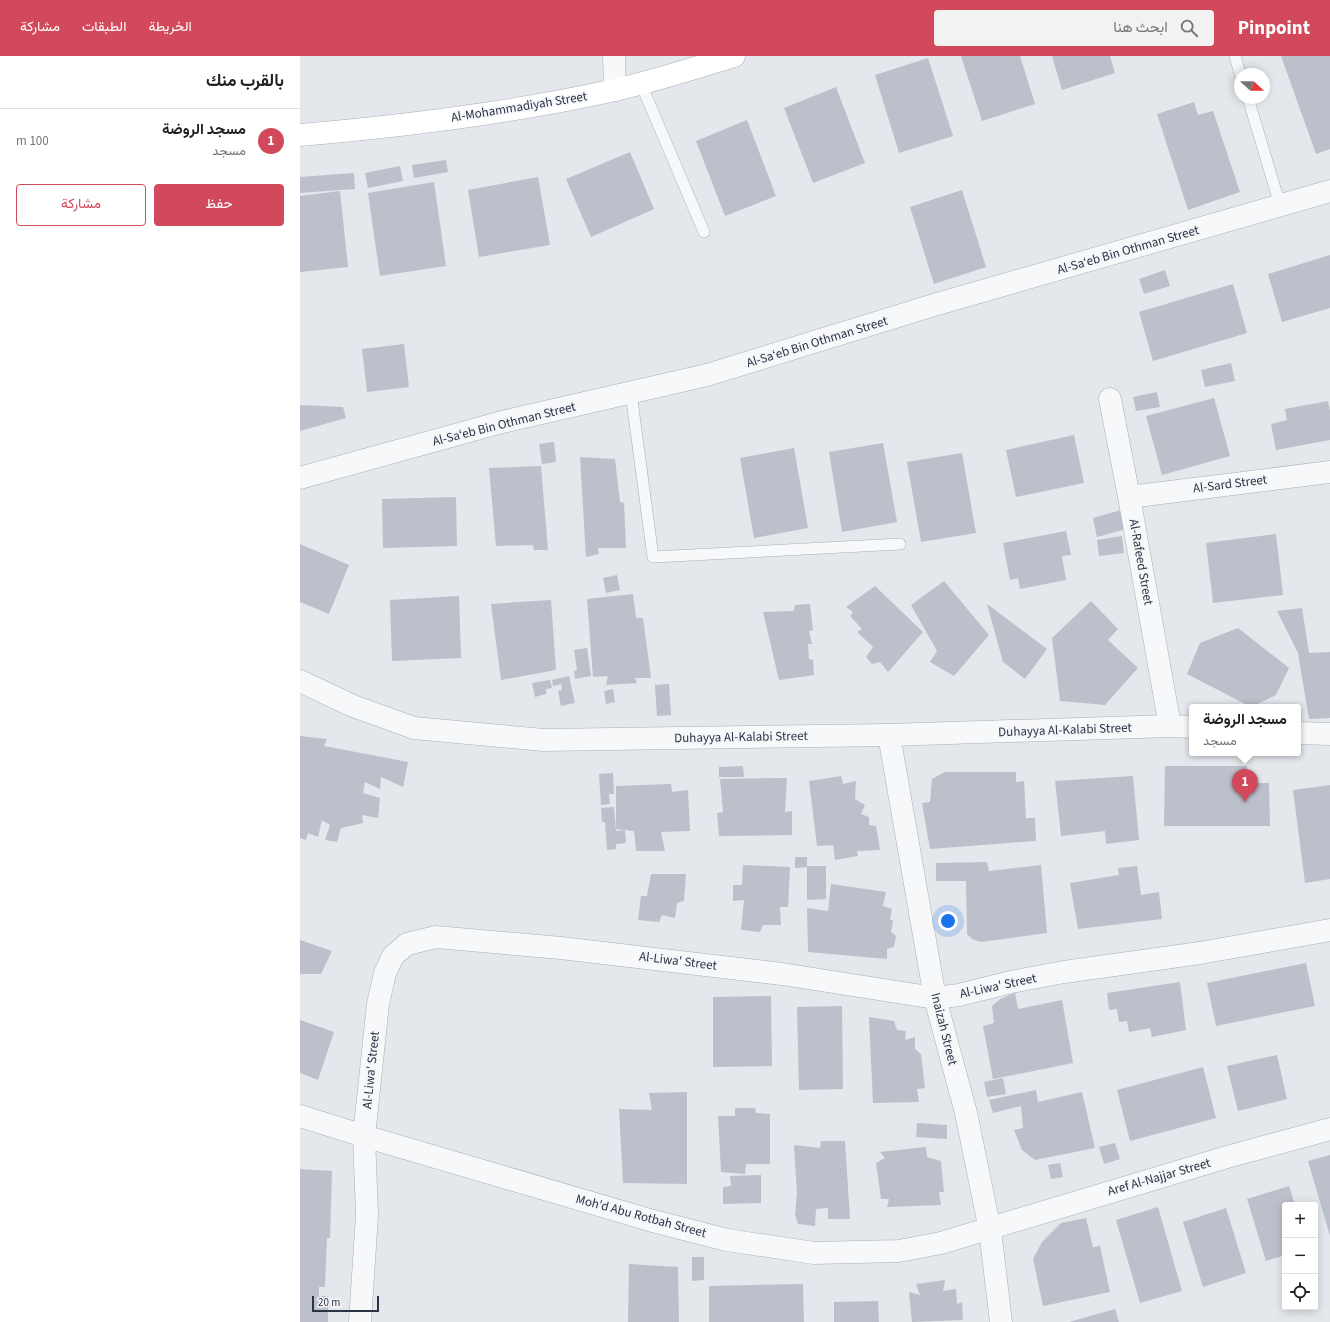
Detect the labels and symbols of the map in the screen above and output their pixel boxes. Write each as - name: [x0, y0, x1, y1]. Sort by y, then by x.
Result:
- north arrow: [1234, 68, 1270, 104]
- street label: Al-Mohammadiyah Street: [450, 87, 589, 127]
- street label: Al-Sa‘eb Bin Othman Street: [1055, 221, 1202, 279]
- street label: Al-Sa‘eb Bin Othman Street: [744, 312, 890, 372]
- street label: Al-Sa‘eb Bin Othman Street: [431, 397, 578, 451]
- street label: Al-Sard Street: [1192, 470, 1269, 497]
- street label: Al-Rafeed Street: [1125, 517, 1158, 607]
- street label: Duhayya Al-Kalabi Street: [998, 719, 1133, 741]
- street label: Duhayya Al-Kalabi Street: [674, 727, 809, 747]
- pin: 1: [1232, 769, 1258, 802]
- your location: [938, 911, 958, 931]
- street label: Al-Liwa' Street: [638, 947, 718, 975]
- street label: Al-Liwa' Street: [958, 969, 1039, 1003]
- street label: Inaizah Street: [926, 991, 962, 1068]
- street label: Al-Liwa' Street: [358, 1030, 384, 1110]
- street label: Aref Al-Najjar Street: [1105, 1154, 1213, 1200]
- street label: Moh'd Abu Rotbah Street: [574, 1190, 709, 1242]
- scale bar: [312, 1294, 379, 1313]

